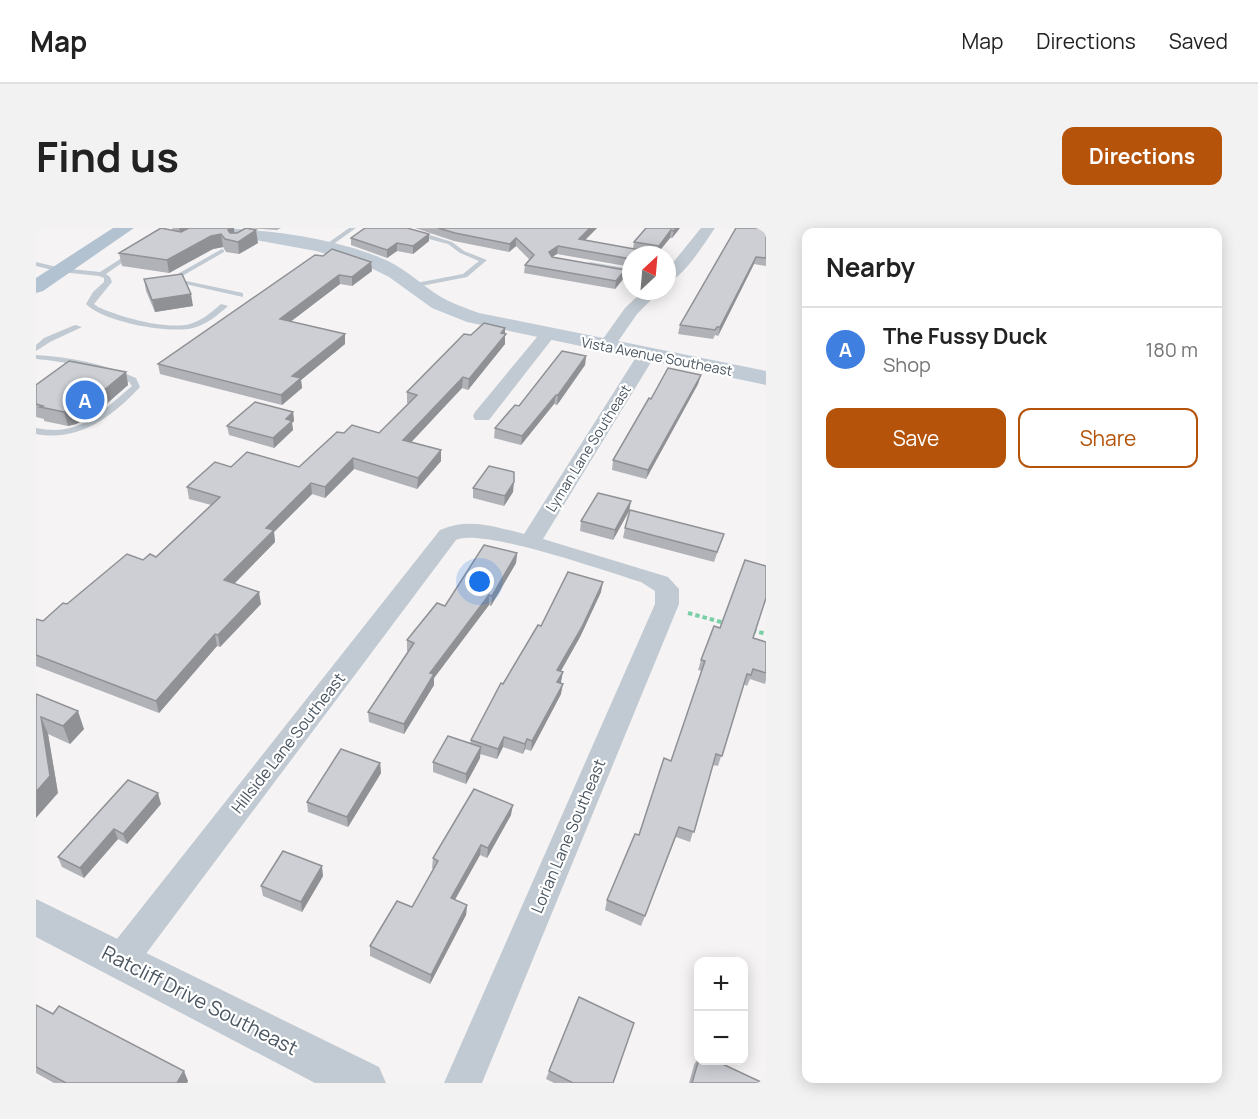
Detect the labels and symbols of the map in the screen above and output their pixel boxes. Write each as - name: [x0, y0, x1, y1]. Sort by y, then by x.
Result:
- north arrow: [622, 246, 676, 300]
- street label: Vista Avenue Southeast: [580, 332, 735, 380]
- pin: A: [65, 378, 104, 423]
- street label: Lyman Lane Southeast: [541, 380, 635, 515]
- your location: [465, 567, 494, 596]
- street label: Hillside Lane Southeast: [226, 668, 350, 818]
- street label: Lorian Lane Southeast: [526, 756, 610, 916]
- street label: Ratcliff Drive Southeast: [97, 939, 303, 1061]

